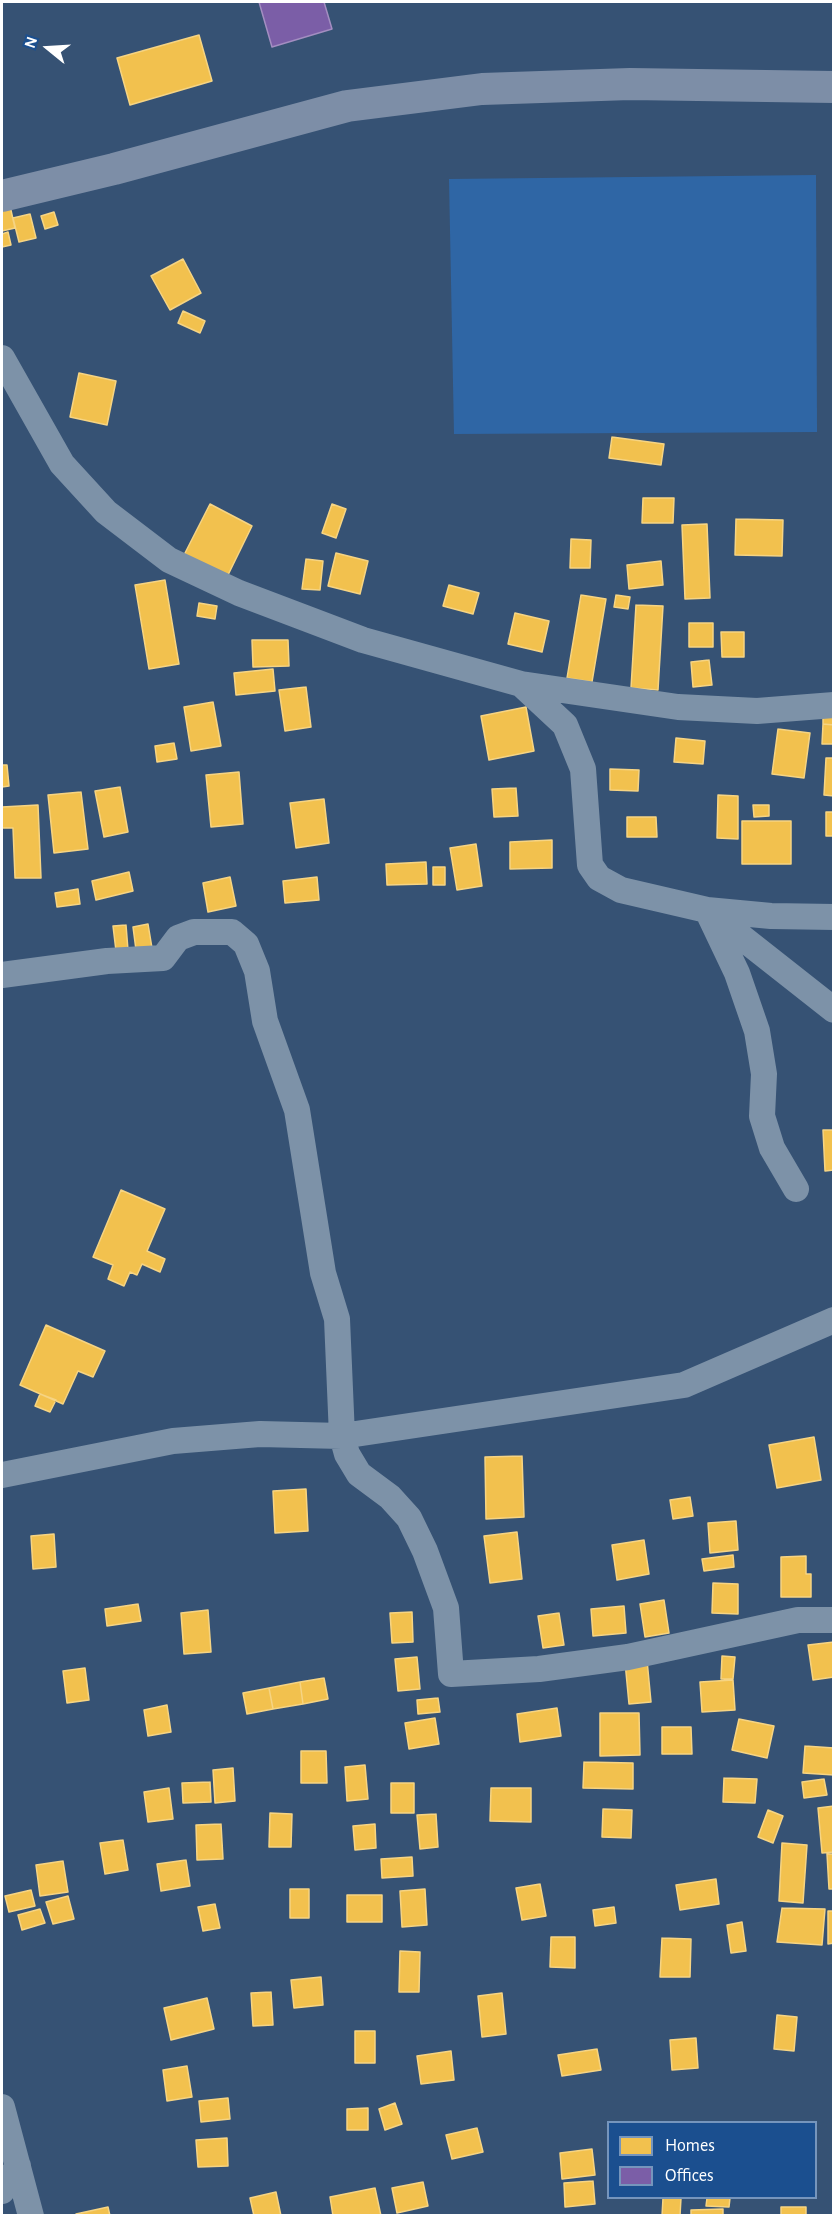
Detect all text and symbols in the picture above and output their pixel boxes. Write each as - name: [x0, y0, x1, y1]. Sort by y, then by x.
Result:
- north arrow: [18, 18, 78, 78]
- text: N: [22, 35, 40, 50]
- legend: [607, 2121, 817, 2199]
- text: Homes: [665, 2137, 715, 2155]
- text: Offices: [665, 2167, 714, 2185]

